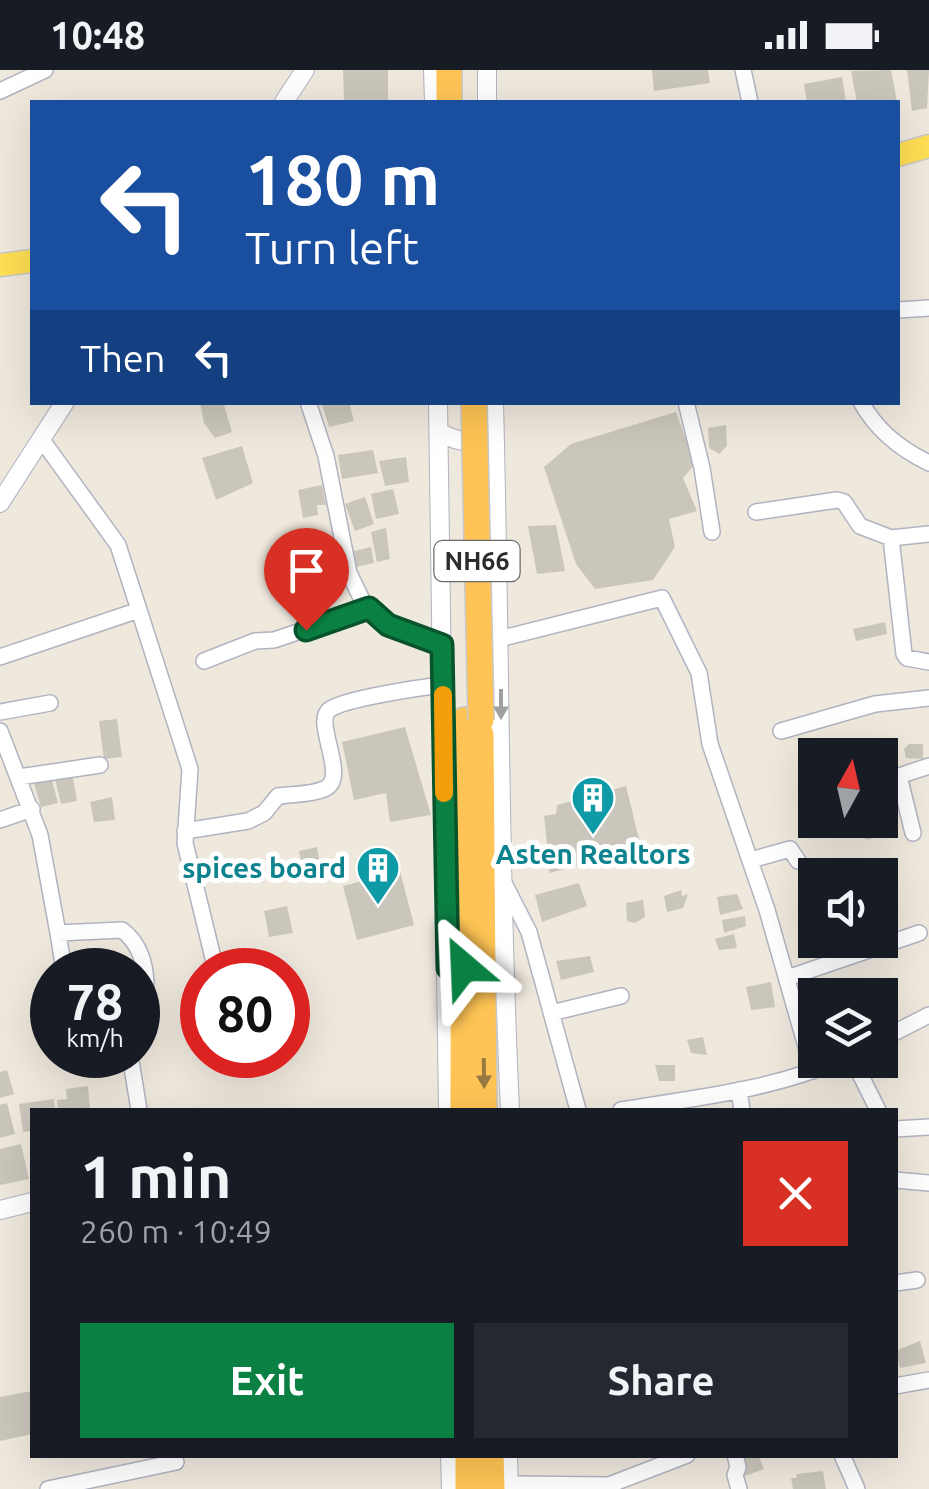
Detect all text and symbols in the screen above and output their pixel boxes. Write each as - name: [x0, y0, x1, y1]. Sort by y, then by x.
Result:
- text: 10:48: [50, 14, 145, 56]
- icon: left: [80, 140, 210, 270]
- text: 180 m: [245, 140, 440, 218]
- text: Turn left: [245, 222, 419, 273]
- icon: left: [186, 330, 241, 385]
- text: Then: [80, 337, 166, 379]
- pin: [264, 528, 349, 631]
- road number: NH66: [434, 541, 520, 581]
- icon: arrive: [279, 543, 334, 598]
- one-way arrow: [493, 688, 509, 720]
- north arrow: [798, 738, 898, 838]
- map controls: [798, 738, 898, 1078]
- building icon: Asten Realtors: [570, 775, 616, 836]
- place label: Asten Realtors: [496, 838, 690, 869]
- building icon: spices board: [355, 845, 401, 906]
- place label: spices board: [182, 852, 346, 883]
- button: sound: [798, 858, 898, 958]
- position arrow: [412, 915, 516, 1019]
- speed limit sign: 80: [180, 948, 310, 1078]
- text: 78: [67, 973, 123, 1029]
- button: layers: [798, 978, 898, 1078]
- text: km/h: [66, 1024, 124, 1052]
- one-way arrow: [476, 1058, 492, 1090]
- button: close: [743, 1141, 848, 1246]
- text: 1 min: [80, 1142, 232, 1209]
- text: 260 m · 10:49: [80, 1213, 272, 1249]
- button: Exit: [80, 1323, 454, 1438]
- button: Share: [474, 1323, 848, 1438]

